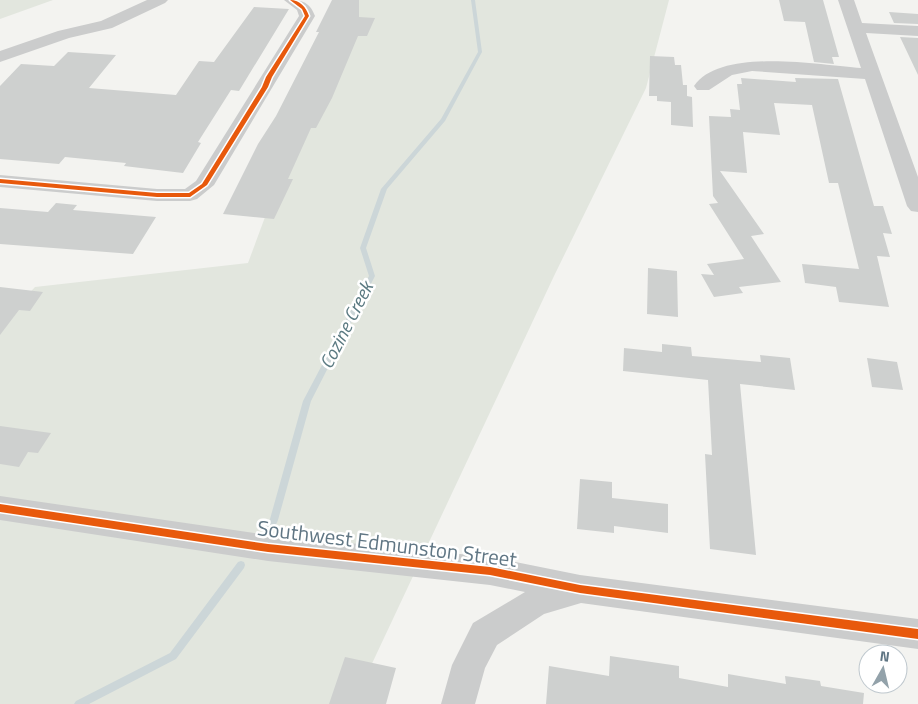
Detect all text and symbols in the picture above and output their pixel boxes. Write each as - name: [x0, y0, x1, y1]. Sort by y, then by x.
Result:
- water label: Cozine Creek: [311, 274, 381, 373]
- street label: Southwest Edmunston Street: [256, 511, 519, 575]
- north arrow: [858, 644, 908, 694]
- text: N: [879, 645, 891, 667]

